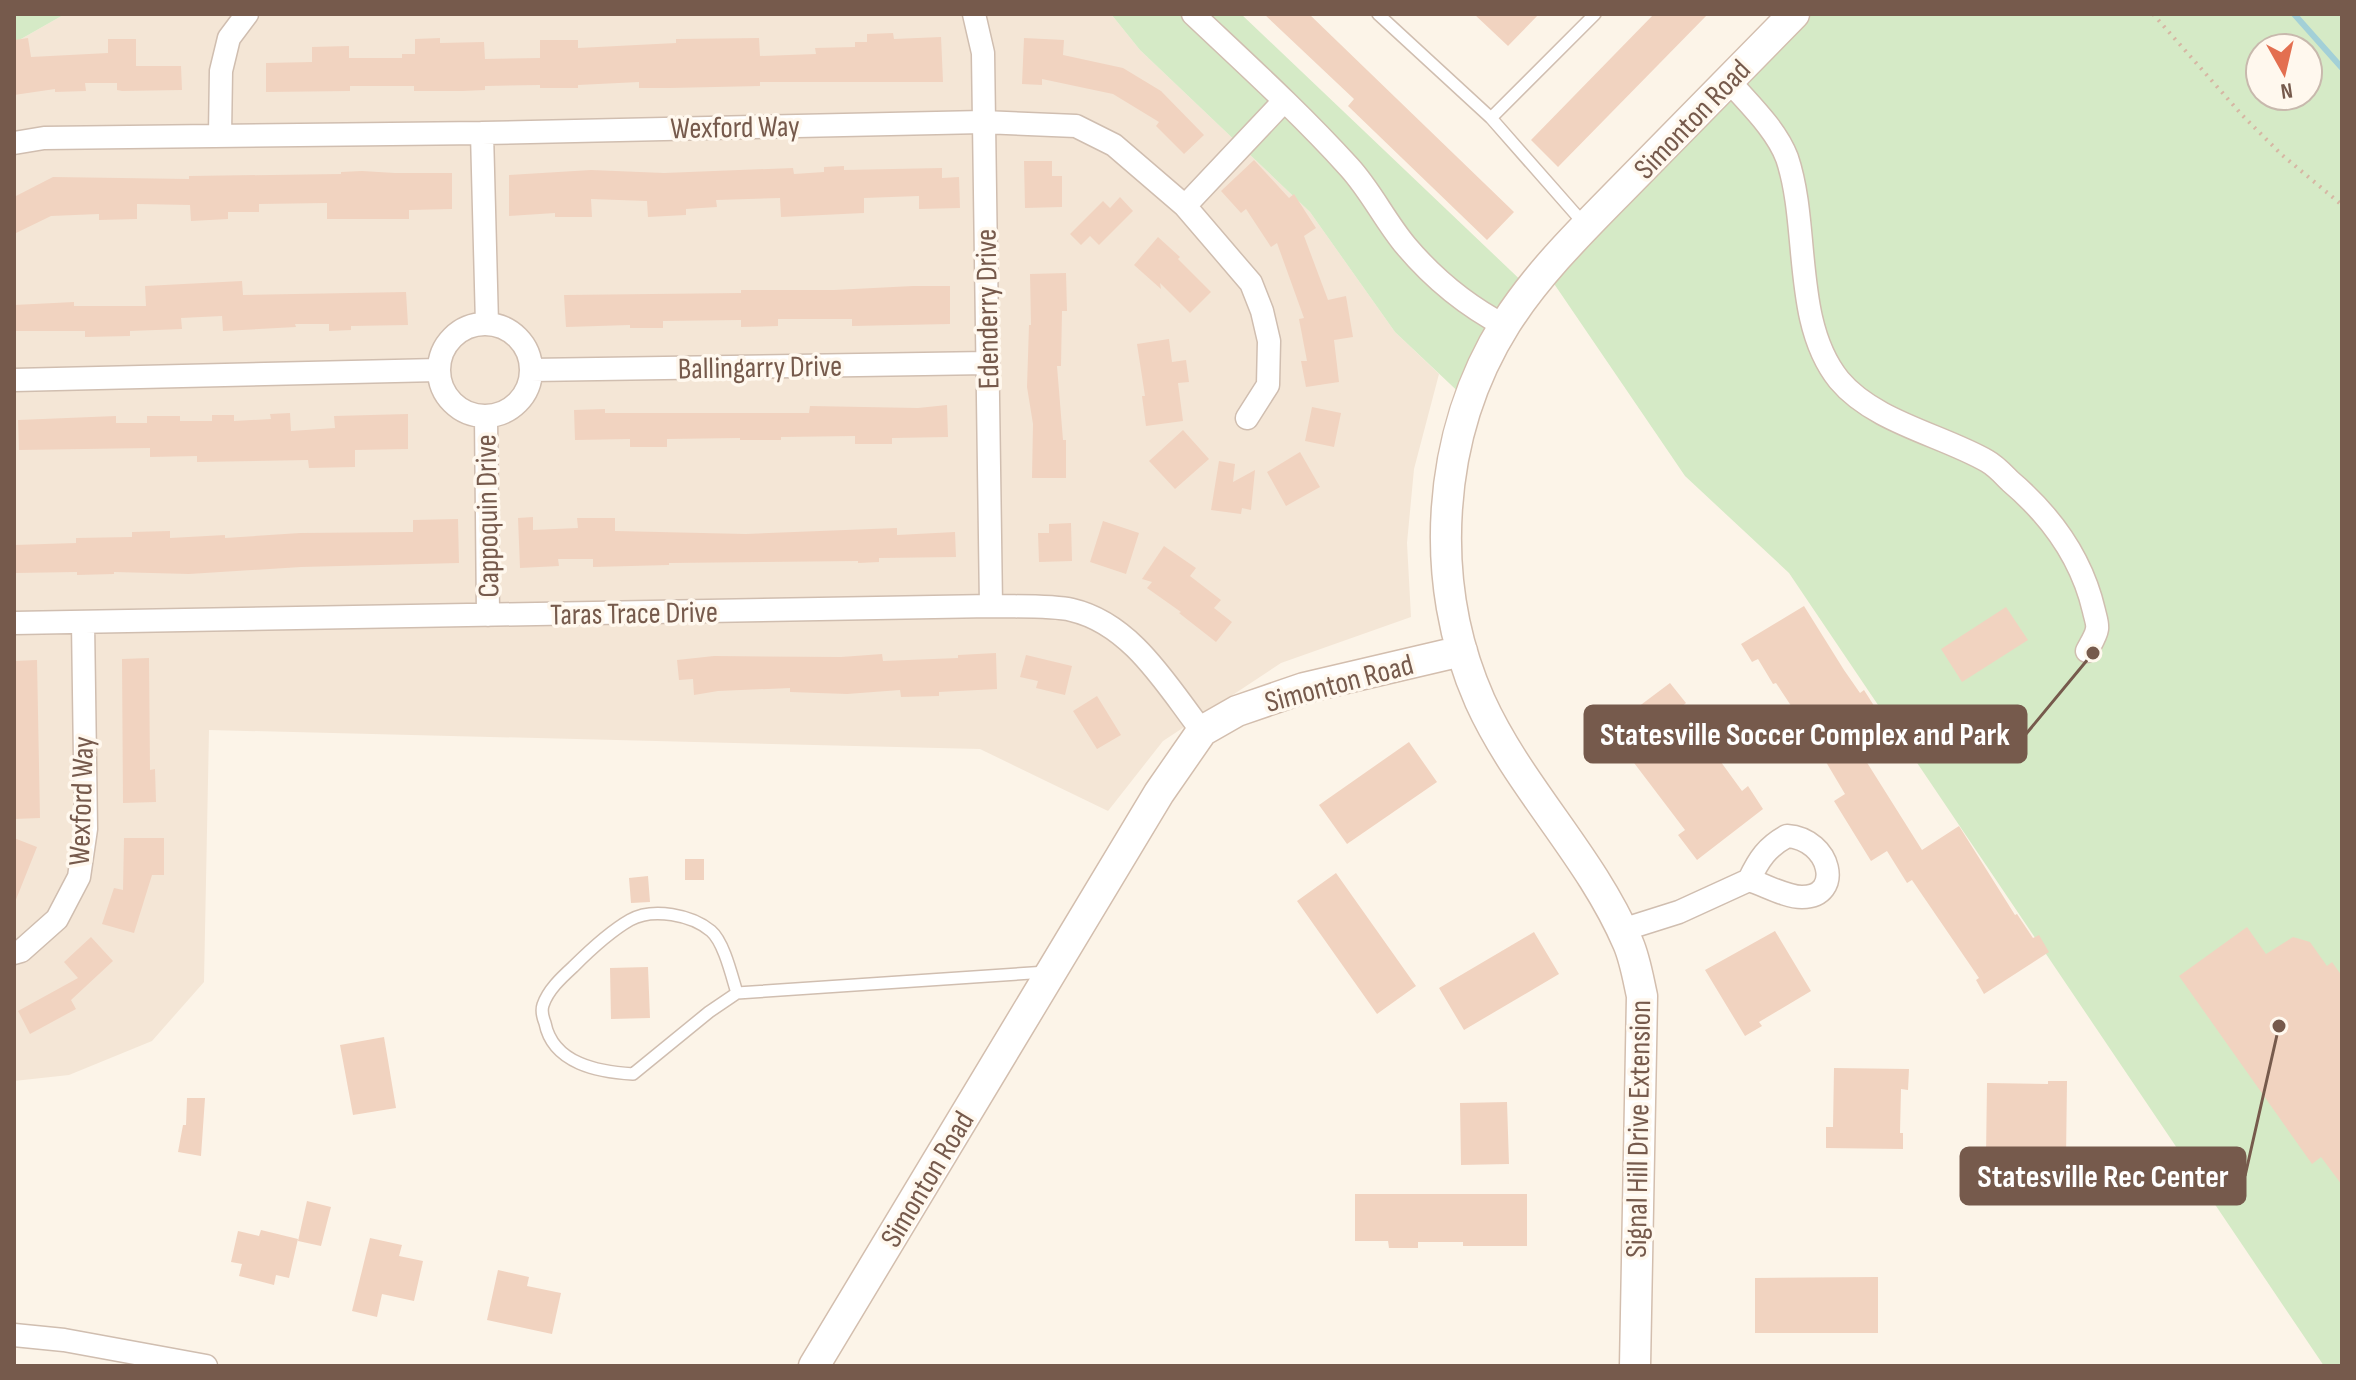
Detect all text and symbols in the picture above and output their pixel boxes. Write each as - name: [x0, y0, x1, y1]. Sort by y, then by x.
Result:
- north arrow: [2244, 32, 2324, 112]
- street label: Simonton Road: [1627, 52, 1759, 187]
- text: N: [2279, 76, 2294, 105]
- street label: Wexford Way: [670, 109, 801, 147]
- street label: Edenderry Drive: [969, 229, 1007, 389]
- street label: Ballingarry Drive: [677, 349, 843, 387]
- street label: Cappoquin Drive: [469, 434, 507, 598]
- street label: Taras Trace Drive: [550, 595, 718, 633]
- street label: Simonton Road: [1261, 647, 1417, 721]
- callout: Statesville Soccer Complex and Park: [1585, 706, 2026, 762]
- text: Statesville Soccer Complex and Park: [1600, 716, 2010, 755]
- street label: Wexford Way: [62, 735, 102, 866]
- street label: Signal Hill Drive Extension: [1619, 1000, 1659, 1258]
- street label: Simonton Road: [873, 1105, 982, 1254]
- callout: Statesville Rec Center: [1961, 1148, 2245, 1204]
- text: Statesville Rec Center: [1977, 1158, 2229, 1197]

